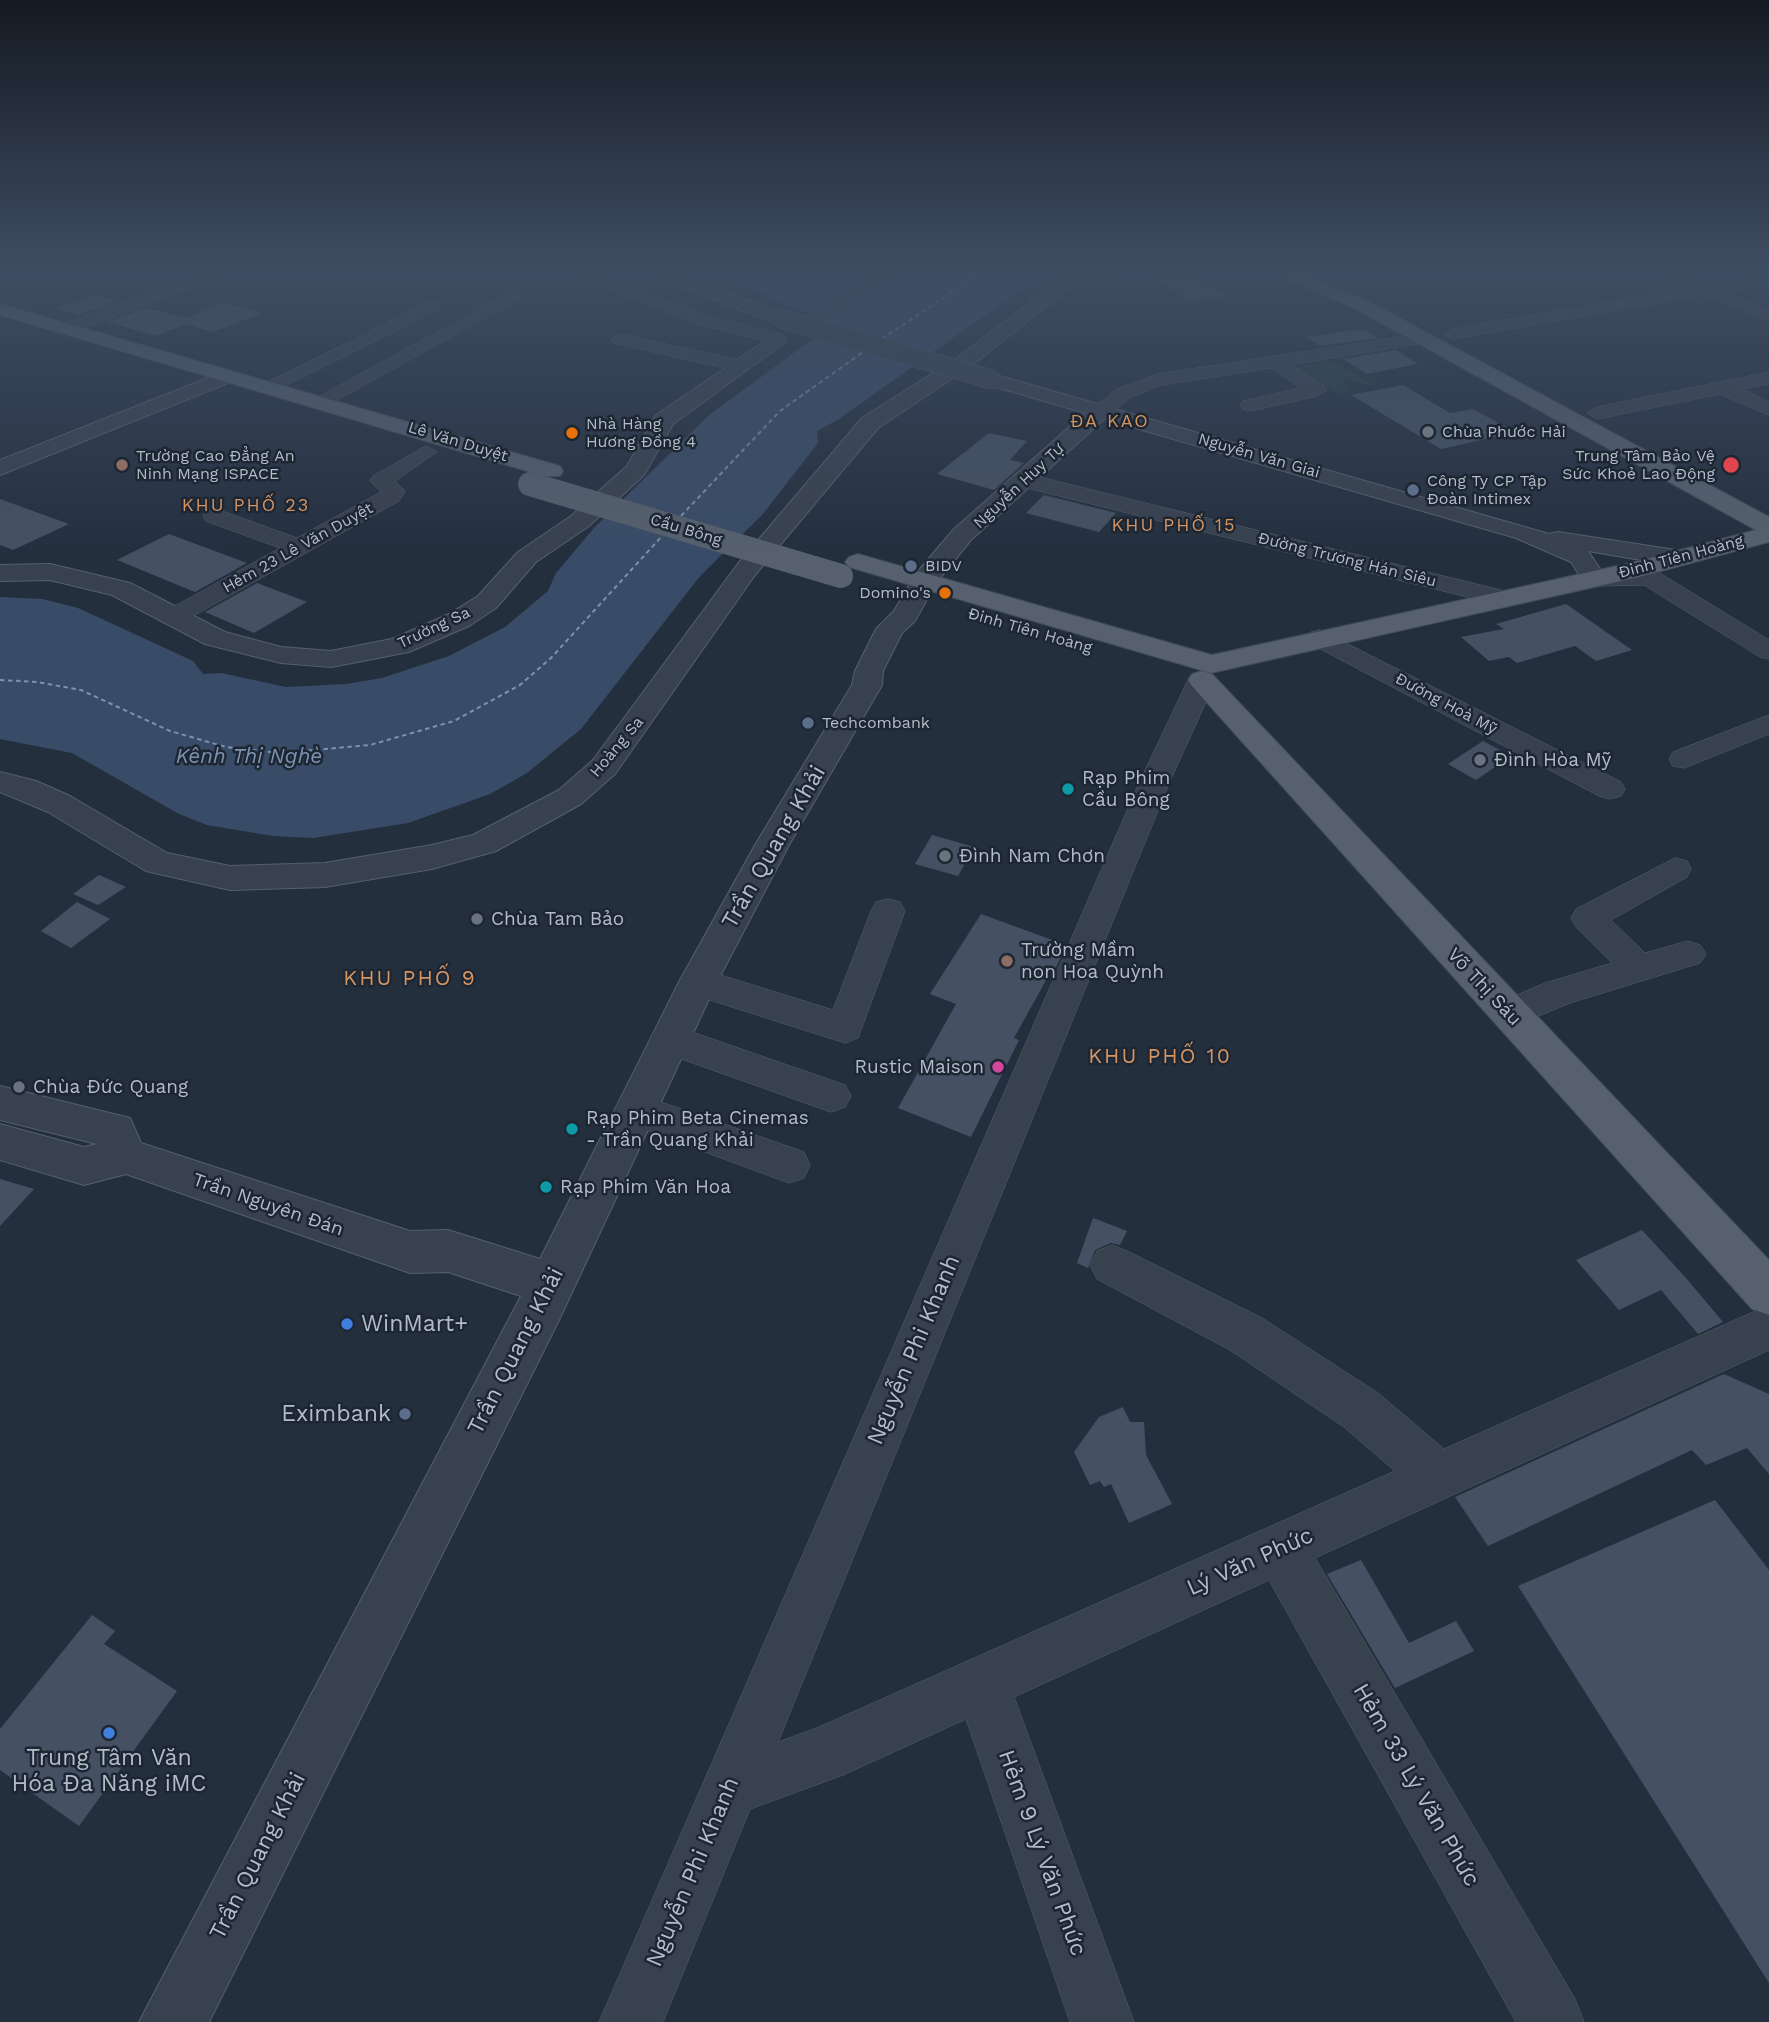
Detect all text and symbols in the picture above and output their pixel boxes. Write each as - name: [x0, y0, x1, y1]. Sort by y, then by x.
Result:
- district label: ĐA KAO: [1071, 411, 1149, 433]
- place label: Nhà Hàng Hương Đồng 4: [586, 414, 696, 452]
- street label: Lê Văn Duyệt: [406, 418, 510, 466]
- place label: Chùa Phước Hải: [1442, 422, 1566, 442]
- marker: Chùa Phước Hải: [1420, 424, 1436, 440]
- marker: Nhà Hàng Hương Đồng 4: [564, 425, 580, 441]
- street label: Nguyễn Văn Giai: [1196, 429, 1322, 483]
- street label: Nguyễn Huy Tự: [970, 439, 1068, 533]
- place label: Trường Cao Đẳng An Ninh Mạng ISPACE: [136, 446, 295, 484]
- place label: Trung Tâm Bảo Vệ Sức Khoẻ Lao Động: [1562, 446, 1715, 484]
- marker: Trung Tâm Bảo Vệ Sức Khoẻ Lao Động: [1721, 455, 1741, 475]
- marker: Trường Cao Đẳng An Ninh Mạng ISPACE: [114, 457, 130, 473]
- place label: Công Ty CP Tập Đoàn Intimex: [1427, 471, 1547, 509]
- marker: Công Ty CP Tập Đoàn Intimex: [1405, 482, 1421, 498]
- district label: KHU PHỐ 23: [183, 495, 309, 517]
- street label: Hẻm 23 Lê Văn Duyệt: [220, 499, 376, 597]
- street label: Cầu Bông: [648, 510, 724, 550]
- district label: KHU PHỐ 15: [1113, 515, 1235, 537]
- street label: Đường Trương Hán Siêu: [1256, 529, 1438, 591]
- street label: Đinh Tiên Hoàng: [1617, 531, 1745, 583]
- place label: BIDV: [925, 556, 962, 576]
- marker: BIDV: [903, 558, 919, 574]
- place label: Domino's: [859, 583, 931, 603]
- marker: Domino's: [937, 585, 953, 601]
- street label: Trường Sa: [395, 603, 473, 653]
- street label: Đinh Tiên Hoàng: [966, 604, 1094, 658]
- street label: Đường Hoà Mỹ: [1392, 669, 1500, 739]
- street label: Hoàng Sa: [586, 713, 648, 781]
- place label: Techcombank: [822, 713, 930, 733]
- marker: Techcombank: [800, 715, 816, 731]
- water label: Kênh Thị Nghè: [176, 744, 322, 770]
- place label: Đình Hòa Mỹ: [1494, 749, 1611, 771]
- marker: Đình Hòa Mỹ: [1472, 752, 1488, 768]
- street label: Trần Quang Khải: [716, 761, 832, 933]
- place label: Rạp Phim Cầu Bông: [1082, 767, 1170, 811]
- marker: Rạp Phim Cầu Bông: [1060, 781, 1076, 797]
- place label: Đình Nam Chơn: [959, 845, 1105, 867]
- marker: Đình Nam Chơn: [937, 848, 953, 864]
- place label: Chùa Tam Bảo: [491, 908, 624, 930]
- marker: Chùa Tam Bảo: [469, 911, 485, 927]
- place label: Trường Mầm non Hoa Quỳnh: [1021, 939, 1164, 983]
- street label: Võ Thị Sáu: [1442, 943, 1526, 1031]
- marker: Trường Mầm non Hoa Quỳnh: [999, 953, 1015, 969]
- district label: KHU PHỐ 9: [344, 966, 476, 992]
- district label: KHU PHỐ 10: [1089, 1044, 1231, 1070]
- place label: Rustic Maison: [855, 1056, 984, 1078]
- marker: Rustic Maison: [990, 1059, 1006, 1075]
- place label: Chùa Đức Quang: [33, 1076, 188, 1098]
- marker: Chùa Đức Quang: [11, 1079, 27, 1095]
- place label: Rạp Phim Beta Cinemas - Trần Quang Khải: [586, 1107, 809, 1151]
- marker: Rạp Phim Beta Cinemas - Trần Quang Khải: [564, 1121, 580, 1137]
- street label: Trần Nguyên Đán: [190, 1169, 346, 1241]
- place label: Rạp Phim Văn Hoa: [560, 1176, 731, 1198]
- marker: Rạp Phim Văn Hoa: [538, 1179, 554, 1195]
- street label: Nguyễn Phi Khanh: [862, 1251, 966, 1449]
- street label: Trần Quang Khải: [462, 1263, 570, 1439]
- place label: WinMart+: [361, 1310, 468, 1338]
- marker: WinMart+: [339, 1316, 355, 1332]
- place label: Eximbank: [281, 1400, 391, 1428]
- marker: Eximbank: [397, 1406, 413, 1422]
- street label: Lý Văn Phức: [1183, 1522, 1317, 1602]
- street label: Hẻm 33 Lý Văn Phức: [1347, 1679, 1485, 1891]
- marker: Trung Tâm Văn Hóa Đa Năng iMC: [101, 1725, 117, 1741]
- place label: Trung Tâm Văn Hóa Đa Năng iMC: [12, 1744, 206, 1798]
- street label: Hẻm 9 Lý Văn Phức: [992, 1746, 1092, 1960]
- street label: Trần Quang Khải: [204, 1768, 312, 1944]
- street label: Nguyễn Phi Khanh: [641, 1773, 745, 1971]

